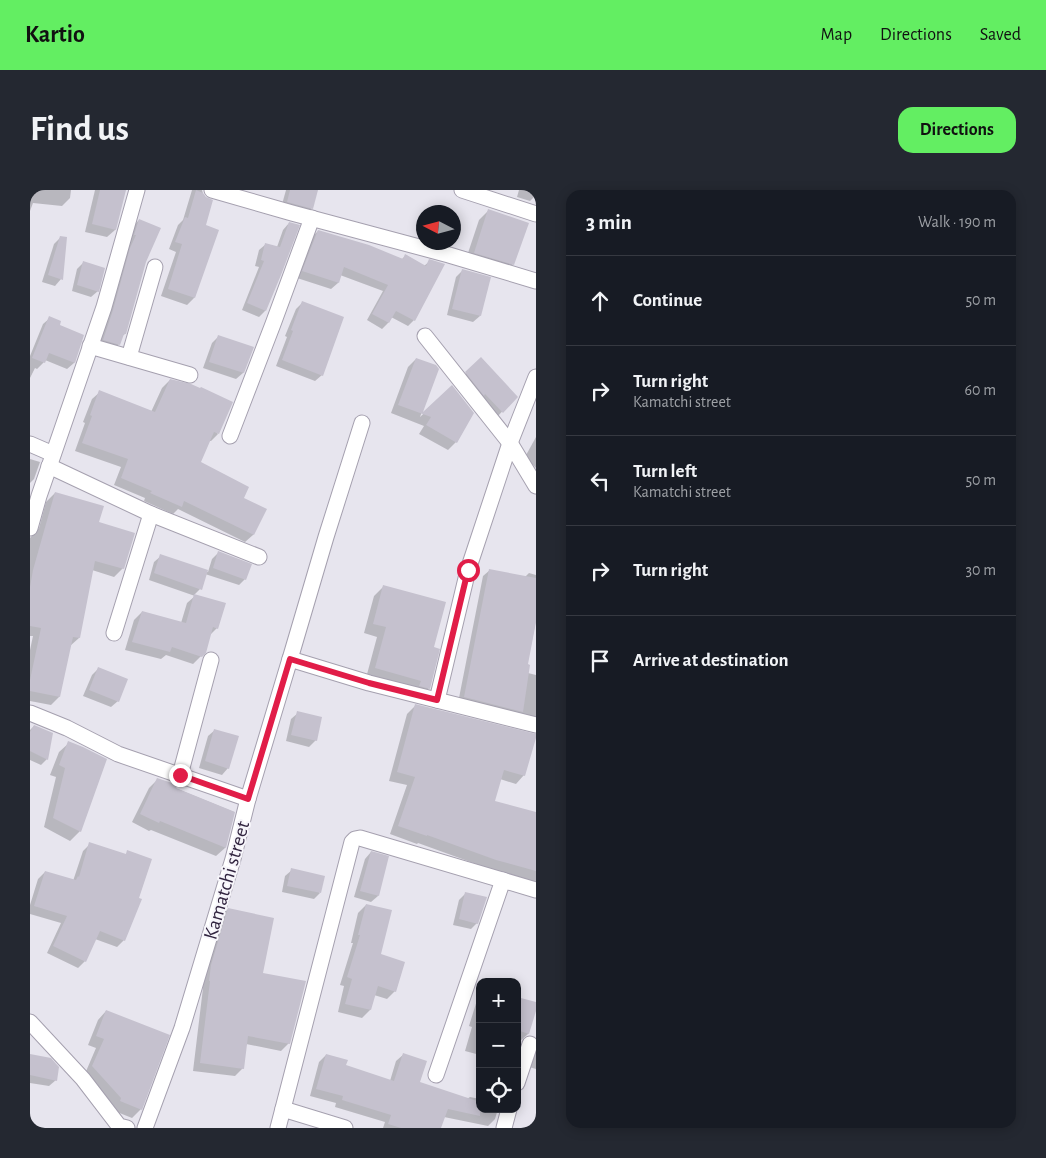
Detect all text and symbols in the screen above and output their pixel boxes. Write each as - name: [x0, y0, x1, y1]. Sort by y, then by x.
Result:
- text: Kartio: [25, 23, 85, 47]
- text: Map: [821, 26, 852, 44]
- text: Directions: [880, 26, 952, 44]
- text: Saved: [980, 26, 1021, 44]
- button: Directions: [898, 107, 1016, 153]
- text: Find us: [30, 112, 129, 147]
- north arrow: [416, 205, 461, 250]
- text: 3 min: [586, 212, 632, 233]
- text: Walk · 190 m: [918, 214, 996, 230]
- icon: ahead: [586, 287, 614, 315]
- text: Continue: [633, 291, 702, 310]
- text: 50 m: [965, 292, 996, 308]
- text: Turn right: [633, 372, 708, 391]
- icon: right: [586, 377, 614, 405]
- text: 60 m: [965, 382, 996, 398]
- text: Kamatchi street: [633, 394, 731, 410]
- text: Turn left: [633, 462, 697, 481]
- icon: left: [586, 467, 614, 495]
- text: 50 m: [965, 472, 996, 488]
- text: Kamatchi street: [633, 484, 731, 500]
- icon: right: [586, 557, 614, 585]
- route start: [457, 559, 480, 582]
- text: Turn right: [633, 561, 708, 580]
- text: 30 m: [966, 562, 996, 578]
- icon: arrive: [586, 647, 614, 675]
- text: Arrive at destination: [633, 651, 789, 670]
- route end: [169, 764, 192, 787]
- street label: Kamatchi street: [200, 818, 254, 942]
- map controls: [476, 978, 521, 1113]
- button: +: [476, 978, 521, 1023]
- button: −: [476, 1023, 521, 1068]
- button: locate: [476, 1068, 521, 1113]

